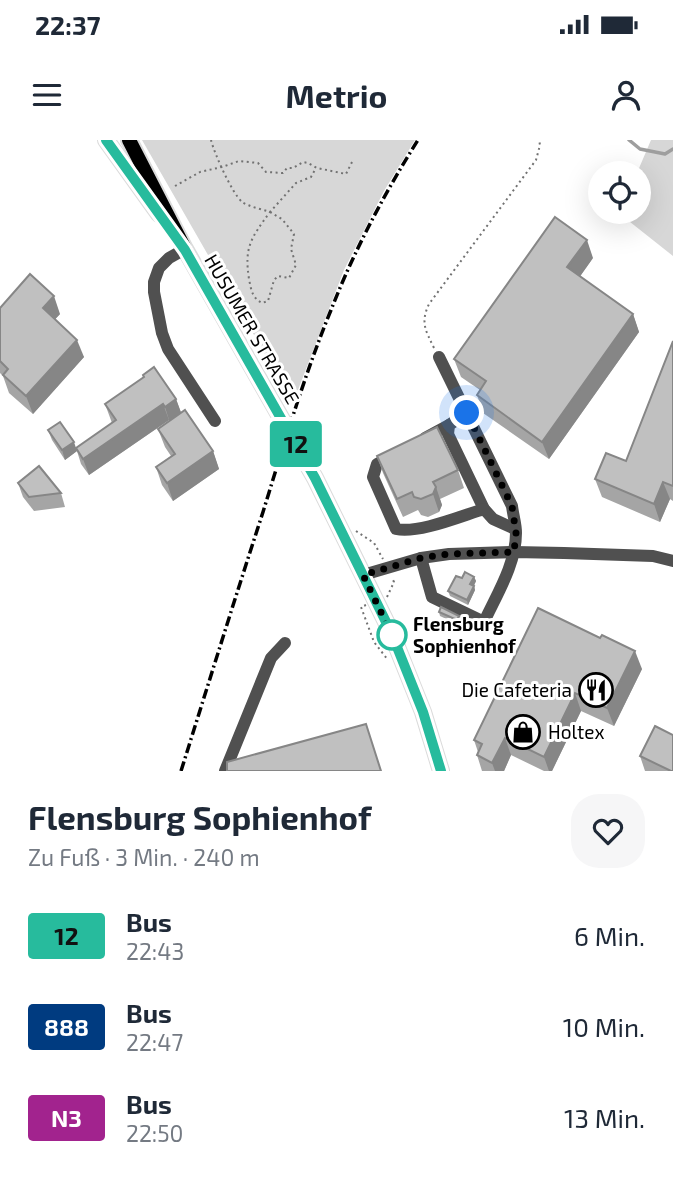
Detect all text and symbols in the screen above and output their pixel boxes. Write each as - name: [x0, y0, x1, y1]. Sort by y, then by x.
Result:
- text: 22:37: [35, 9, 100, 40]
- icon: menu: [28, 76, 66, 114]
- text: Metrio: [286, 76, 387, 114]
- icon: person: [607, 76, 645, 114]
- map controls: [588, 161, 651, 224]
- button: locate: [588, 161, 651, 224]
- street label: HUSUMER STRASSE: [200, 250, 305, 408]
- your location: [449, 395, 484, 430]
- line badge: 12: [264, 421, 328, 467]
- text: 12: [284, 429, 308, 458]
- place label: Flensburg Sophienhof: [413, 612, 517, 657]
- marker: Flensburg Sophienhof: [377, 620, 407, 650]
- restaurant icon: Die Cafeteria: [577, 671, 615, 709]
- place label: Die Cafeteria: [461, 678, 572, 701]
- shop icon: Holtex: [504, 713, 542, 751]
- place label: Holtex: [548, 720, 604, 743]
- button: heart: [571, 794, 645, 868]
- text: Flensburg Sophienhof: [28, 797, 371, 837]
- text: Zu Fuß · 3 Min. · 240 m: [28, 843, 260, 871]
- text: Bus: [126, 906, 172, 937]
- text: 6 Min.: [574, 920, 645, 951]
- text: 12: [54, 921, 79, 950]
- text: 22:43: [126, 937, 184, 965]
- text: Bus: [126, 997, 172, 1028]
- text: 10 Min.: [563, 1011, 645, 1042]
- text: 888: [44, 1012, 89, 1041]
- text: 22:47: [126, 1028, 183, 1056]
- text: Bus: [126, 1088, 172, 1119]
- text: 13 Min.: [564, 1102, 645, 1133]
- text: N3: [51, 1103, 82, 1132]
- text: 22:50: [126, 1119, 183, 1147]

